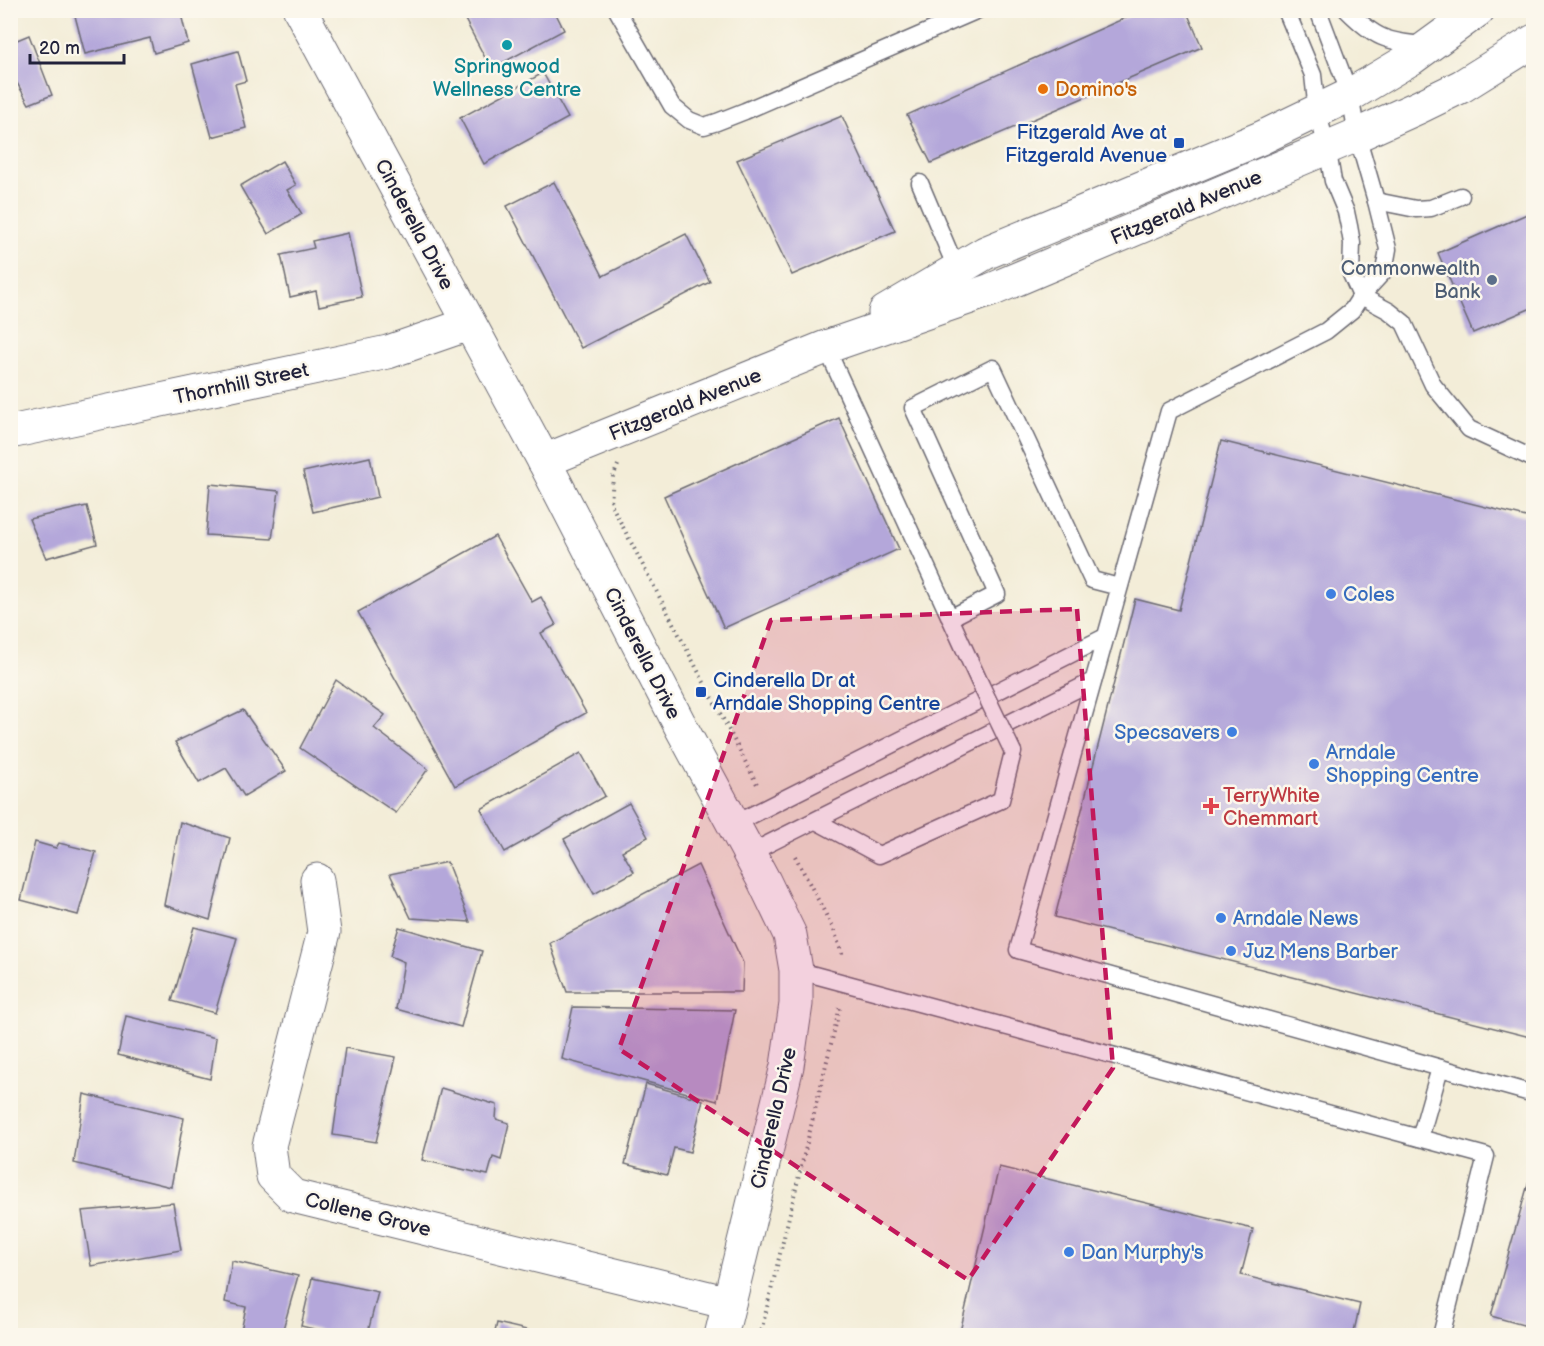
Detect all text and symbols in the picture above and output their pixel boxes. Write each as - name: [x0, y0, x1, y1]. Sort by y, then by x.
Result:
- scale bar: [30, 27, 124, 65]
- text: 20 m: [39, 38, 80, 59]
- marker: Springwood Wellness Centre: [500, 38, 514, 52]
- place label: Springwood Wellness Centre: [433, 55, 581, 102]
- place label: Domino's: [1055, 78, 1137, 102]
- marker: Domino's: [1036, 82, 1050, 96]
- place label: Fitzgerald Ave at Fitzgerald Avenue: [1005, 121, 1167, 168]
- marker: Fitzgerald Ave at Fitzgerald Avenue: [1172, 136, 1186, 150]
- street label: Cinderella Drive: [370, 155, 459, 294]
- street label: Fitzgerald Avenue: [1107, 165, 1266, 251]
- place label: Commonwealth Bank: [1341, 257, 1480, 304]
- marker: Commonwealth Bank: [1485, 273, 1499, 287]
- street label: Thornhill Street: [172, 358, 311, 410]
- street label: Fitzgerald Avenue: [606, 363, 765, 446]
- place label: Coles: [1343, 583, 1395, 607]
- street label: Cinderella Drive: [599, 584, 686, 723]
- marker: Coles: [1324, 587, 1338, 601]
- place label: Cinderella Dr at Arndale Shopping Centre: [713, 669, 941, 716]
- marker: Cinderella Dr at Arndale Shopping Centre: [694, 685, 708, 699]
- place label: Specsavers: [1114, 721, 1220, 745]
- marker: Specsavers: [1225, 725, 1239, 739]
- place label: Arndale Shopping Centre: [1326, 741, 1479, 788]
- marker: Arndale Shopping Centre: [1307, 757, 1321, 771]
- place label: TerryWhite Chemmart: [1223, 784, 1320, 831]
- marker: TerryWhite Chemmart: [1204, 799, 1218, 813]
- place label: Arndale News: [1233, 907, 1358, 931]
- marker: Arndale News: [1214, 911, 1228, 925]
- place label: Juz Mens Barber: [1243, 940, 1399, 964]
- marker: Juz Mens Barber: [1224, 944, 1238, 958]
- street label: Cinderella Drive: [746, 1045, 802, 1191]
- street label: Collene Grove: [302, 1188, 433, 1242]
- place label: Dan Murphy's: [1081, 1241, 1204, 1265]
- marker: Dan Murphy's: [1062, 1245, 1076, 1259]

